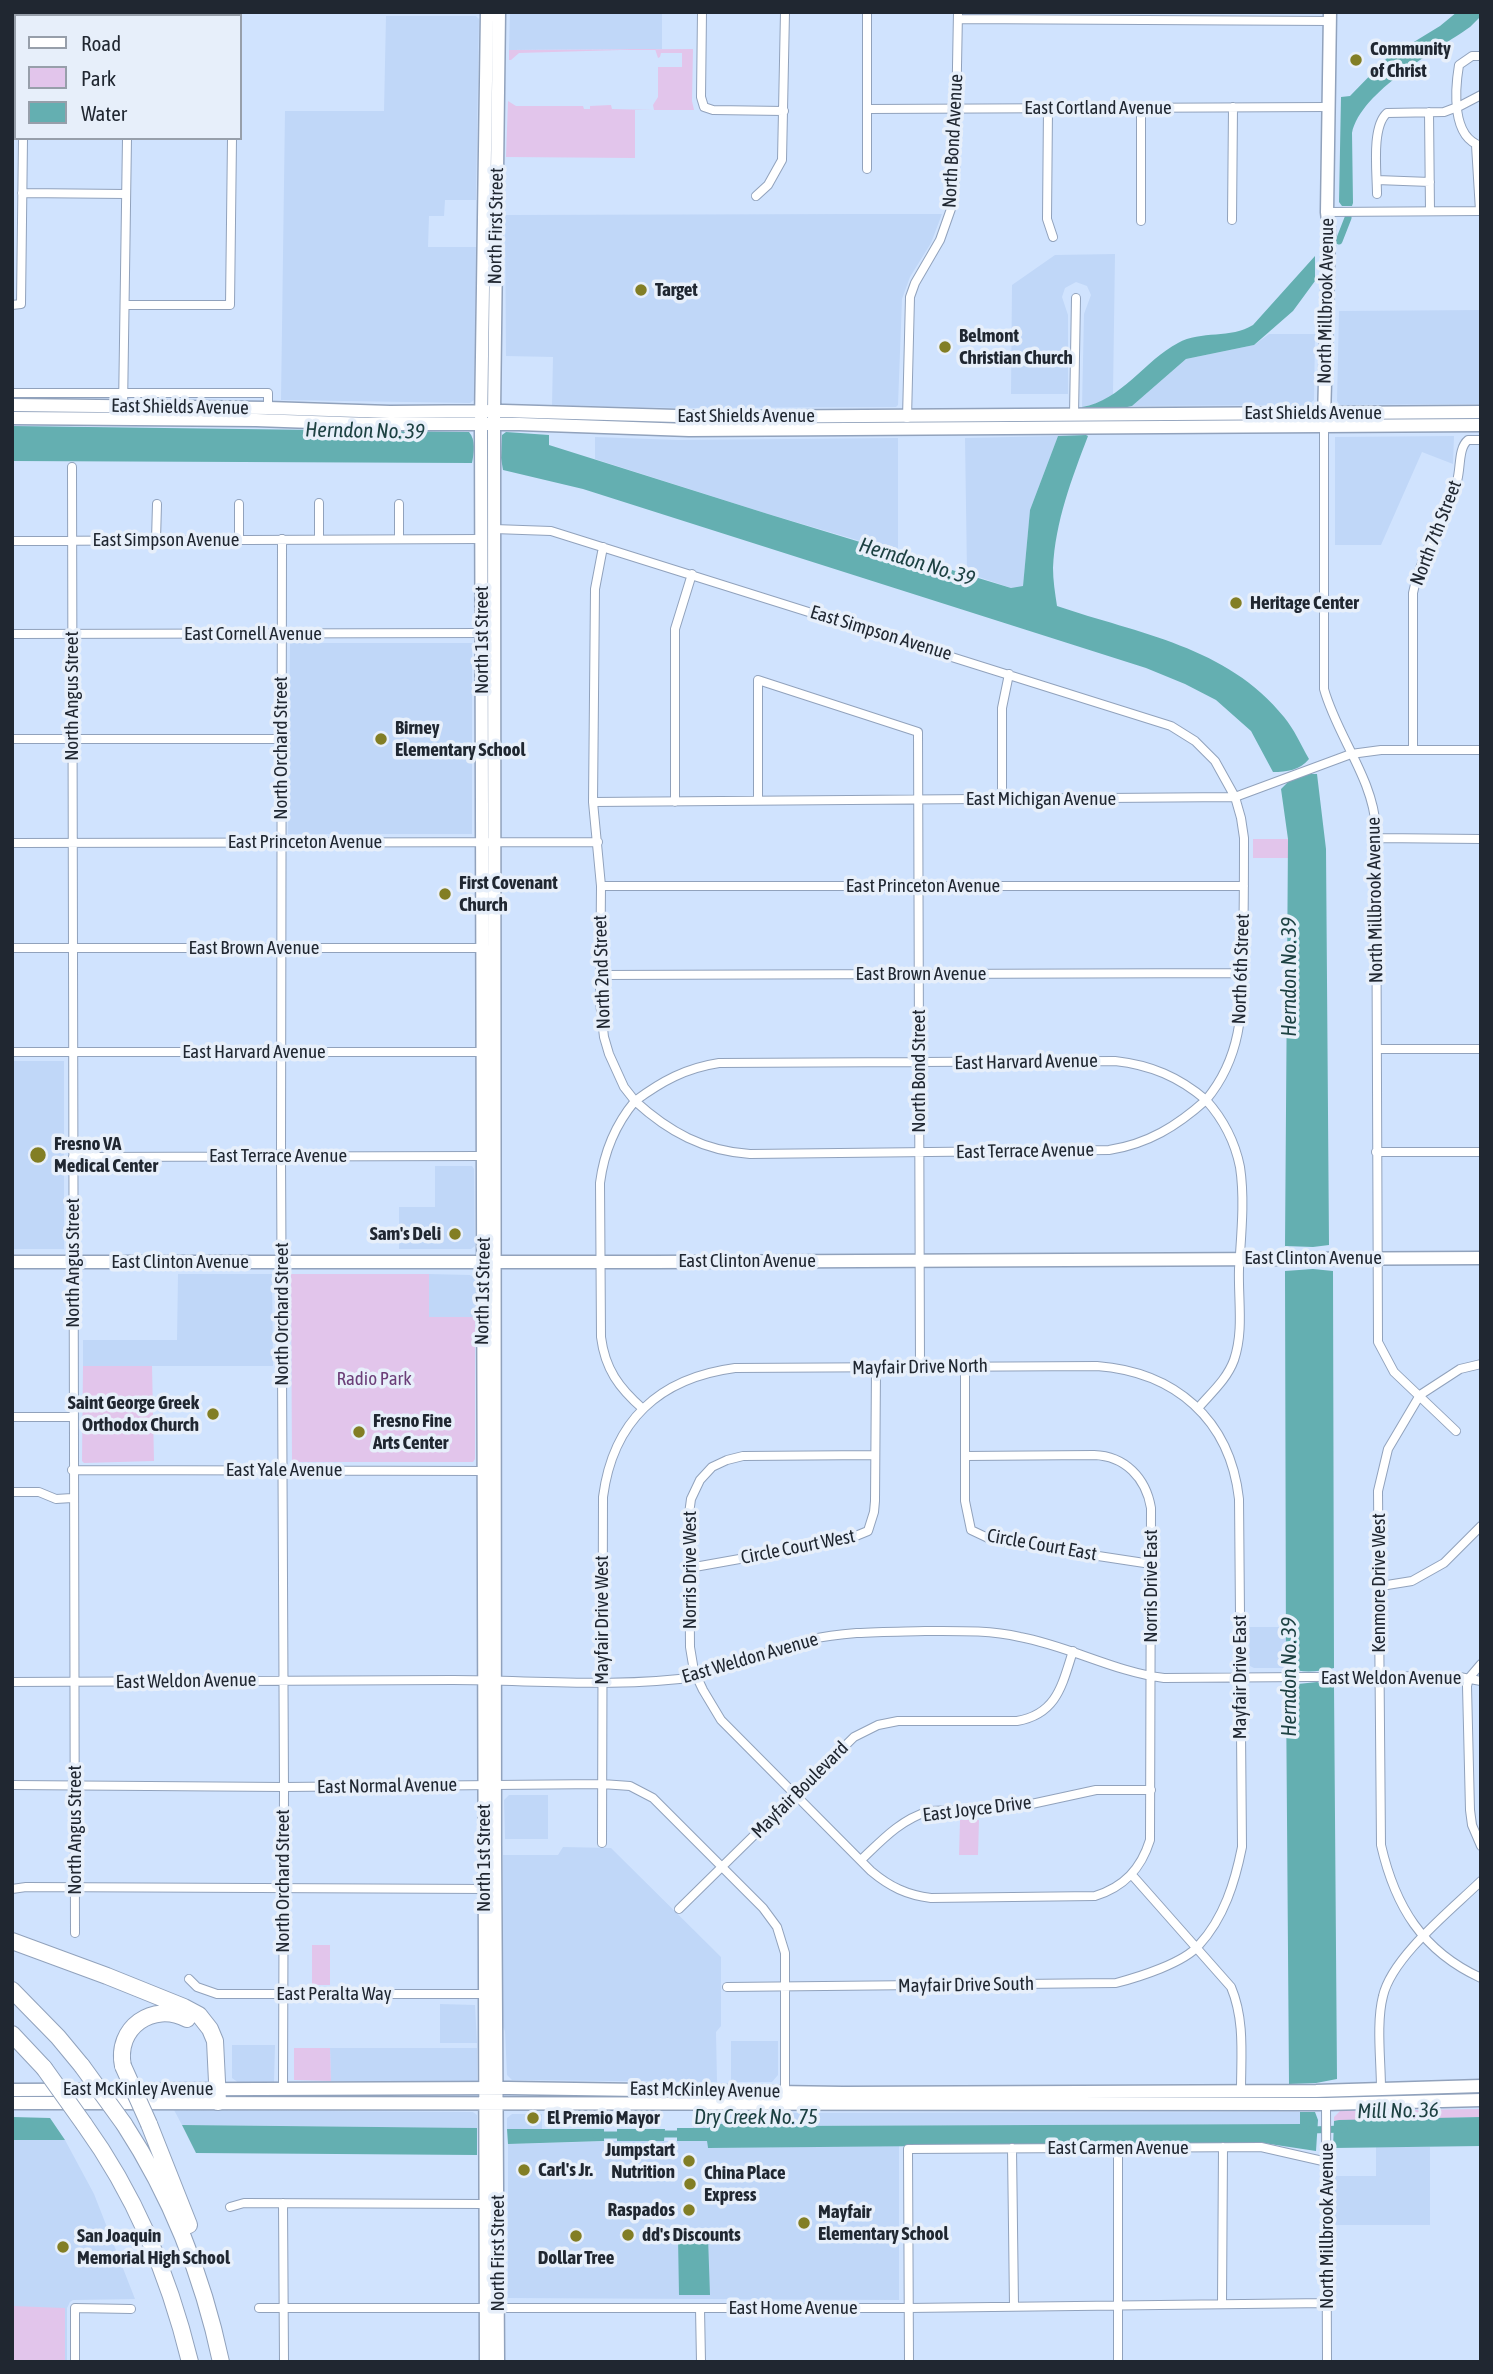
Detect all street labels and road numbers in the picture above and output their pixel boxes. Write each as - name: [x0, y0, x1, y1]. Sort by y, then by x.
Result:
- street label: North Bond Avenue: [938, 73, 968, 209]
- street label: East Cortland Avenue: [1024, 97, 1172, 119]
- street label: North First Street: [484, 167, 508, 285]
- street label: North Millbrook Avenue: [1313, 218, 1339, 384]
- street label: East Shields Avenue: [111, 394, 249, 420]
- street label: East Shields Avenue: [1244, 402, 1382, 424]
- street label: East Shields Avenue: [677, 405, 815, 427]
- street label: North 7th Street: [1406, 477, 1466, 589]
- street label: East Simpson Avenue: [93, 529, 239, 551]
- street label: North 1st Street: [471, 586, 493, 694]
- street label: East Simpson Avenue: [807, 601, 955, 665]
- street label: East Cornell Avenue: [184, 623, 322, 645]
- street label: North Angus Street: [61, 631, 83, 761]
- street label: North Orchard Street: [270, 676, 292, 820]
- street label: East Michigan Avenue: [966, 788, 1116, 810]
- street label: North Millbrook Avenue: [1362, 817, 1388, 983]
- street label: East Princeton Avenue: [228, 831, 382, 853]
- street label: East Princeton Avenue: [846, 875, 1000, 897]
- street label: North 6th Street: [1228, 913, 1254, 1025]
- street label: North 2nd Street: [589, 914, 615, 1030]
- street label: East Brown Avenue: [189, 937, 319, 959]
- street label: East Brown Avenue: [856, 963, 986, 985]
- street label: North Bond Street: [908, 1009, 930, 1133]
- street label: East Harvard Avenue: [182, 1041, 326, 1063]
- street label: East Harvard Avenue: [954, 1049, 1098, 1075]
- street label: East Terrace Avenue: [956, 1138, 1094, 1164]
- street label: East Terrace Avenue: [209, 1145, 347, 1167]
- street label: North Angus Street: [62, 1198, 84, 1328]
- street label: North 1st Street: [471, 1237, 495, 1345]
- street label: North Orchard Street: [271, 1242, 293, 1386]
- street label: East Clinton Avenue: [1244, 1247, 1382, 1269]
- street label: East Clinton Avenue: [678, 1250, 816, 1272]
- street label: East Clinton Avenue: [111, 1251, 249, 1273]
- street label: Mayfair Drive North: [852, 1354, 988, 1380]
- street label: East Yale Avenue: [226, 1459, 342, 1481]
- street label: Norris Drive West: [679, 1511, 701, 1629]
- street label: Kenmore Drive West: [1368, 1513, 1390, 1653]
- street label: Circle Court East: [985, 1524, 1099, 1566]
- street label: Circle Court West: [739, 1525, 857, 1569]
- street label: Norris Drive East: [1140, 1529, 1162, 1643]
- street label: Mayfair Drive West: [591, 1555, 613, 1685]
- street label: Mayfair Drive East: [1229, 1615, 1251, 1739]
- street label: East Weldon Avenue: [679, 1628, 821, 1688]
- street label: East Weldon Avenue: [1321, 1667, 1461, 1689]
- street label: East Weldon Avenue: [115, 1668, 257, 1694]
- street label: Mayfair Boulevard: [747, 1737, 853, 1843]
- street label: North Angus Street: [64, 1765, 86, 1895]
- street label: East Normal Avenue: [317, 1773, 457, 1799]
- street label: East Joyce Drive: [921, 1791, 1033, 1827]
- street label: North 1st Street: [473, 1804, 495, 1912]
- street label: North Orchard Street: [272, 1809, 294, 1953]
- street label: Mayfair Drive South: [898, 1972, 1034, 1998]
- street label: East Peralta Way: [276, 1983, 392, 2005]
- street label: East McKinley Avenue: [629, 2077, 781, 2103]
- street label: East McKinley Avenue: [63, 2078, 213, 2100]
- street label: East Carmen Avenue: [1047, 2137, 1189, 2159]
- street label: North Millbrook Avenue: [1316, 2143, 1338, 2309]
- street label: North First Street: [487, 2195, 509, 2311]
- street label: East Home Avenue: [728, 2297, 858, 2319]

